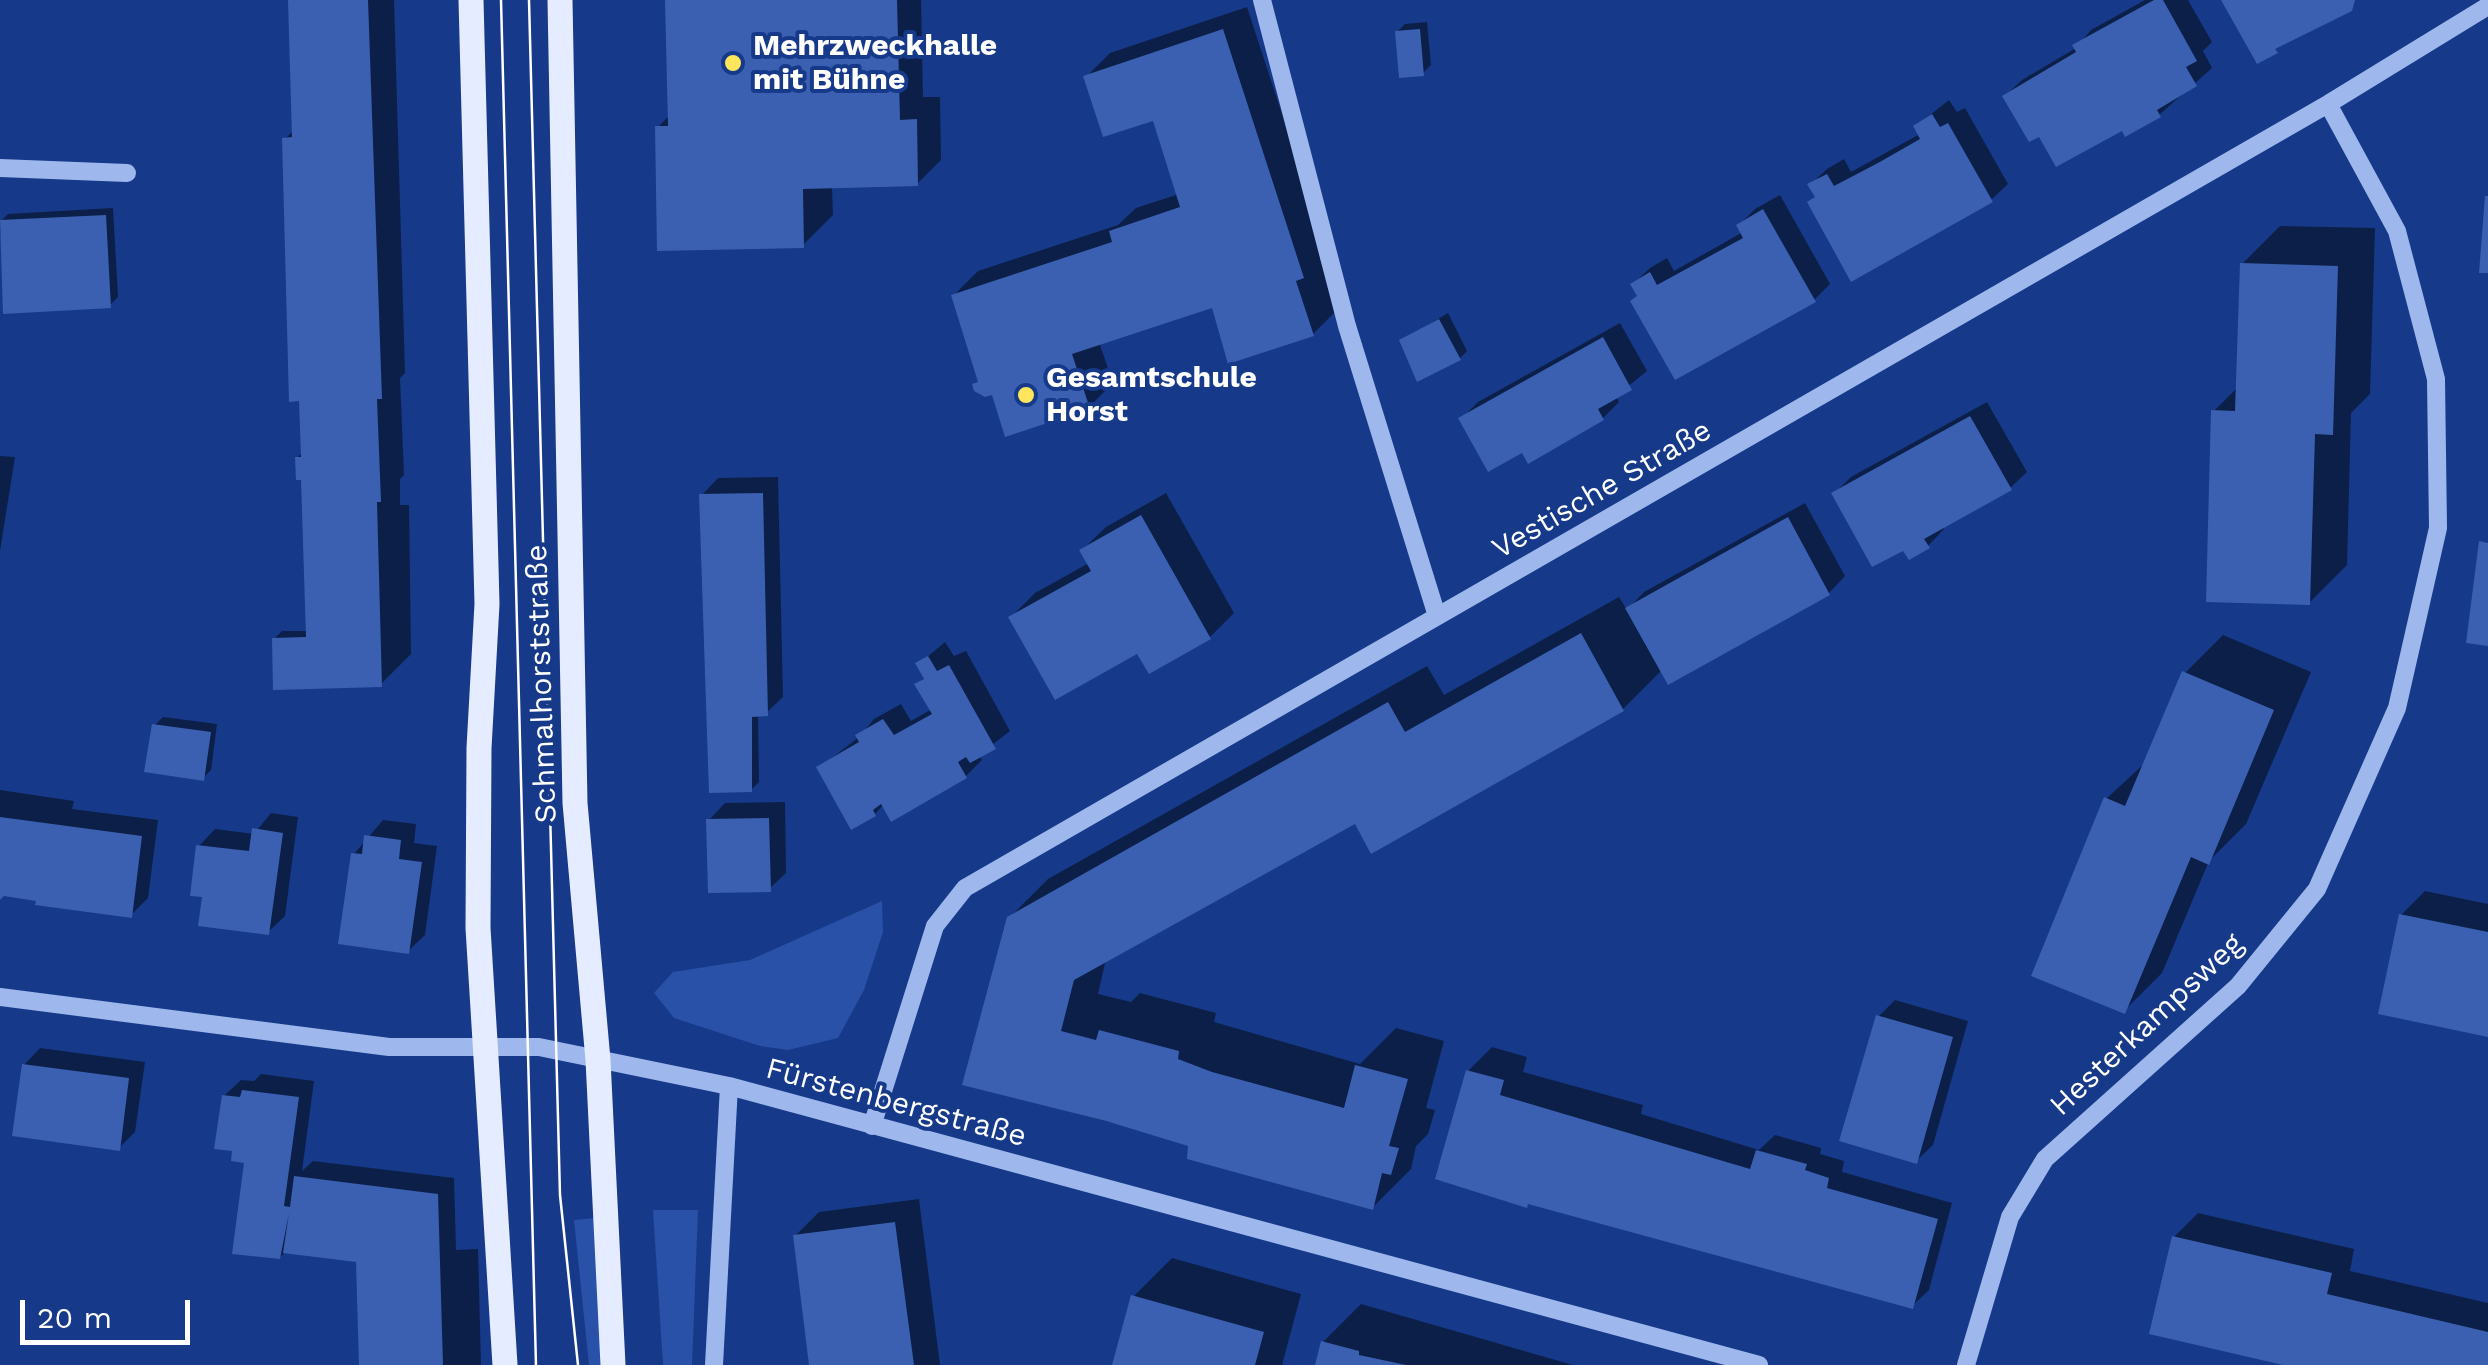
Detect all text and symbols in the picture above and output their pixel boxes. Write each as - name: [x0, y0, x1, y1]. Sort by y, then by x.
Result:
- place label: Mehrzweckhalle mit Bühne: [753, 28, 997, 98]
- marker: Mehrzweckhalle mit Bühne: [722, 52, 744, 74]
- place label: Gesamtschule Horst: [1046, 360, 1257, 430]
- marker: Gesamtschule Horst: [1015, 384, 1037, 406]
- street label: Vestische Straße: [1486, 413, 1718, 567]
- street label: Schmalhorststraße: [519, 544, 565, 824]
- street label: Hesterkampsweg: [2043, 926, 2251, 1124]
- street label: Fürstenbergstraße: [762, 1051, 1030, 1155]
- scale bar: [25, 1280, 195, 1342]
- text: 20 m: [37, 1300, 112, 1335]

